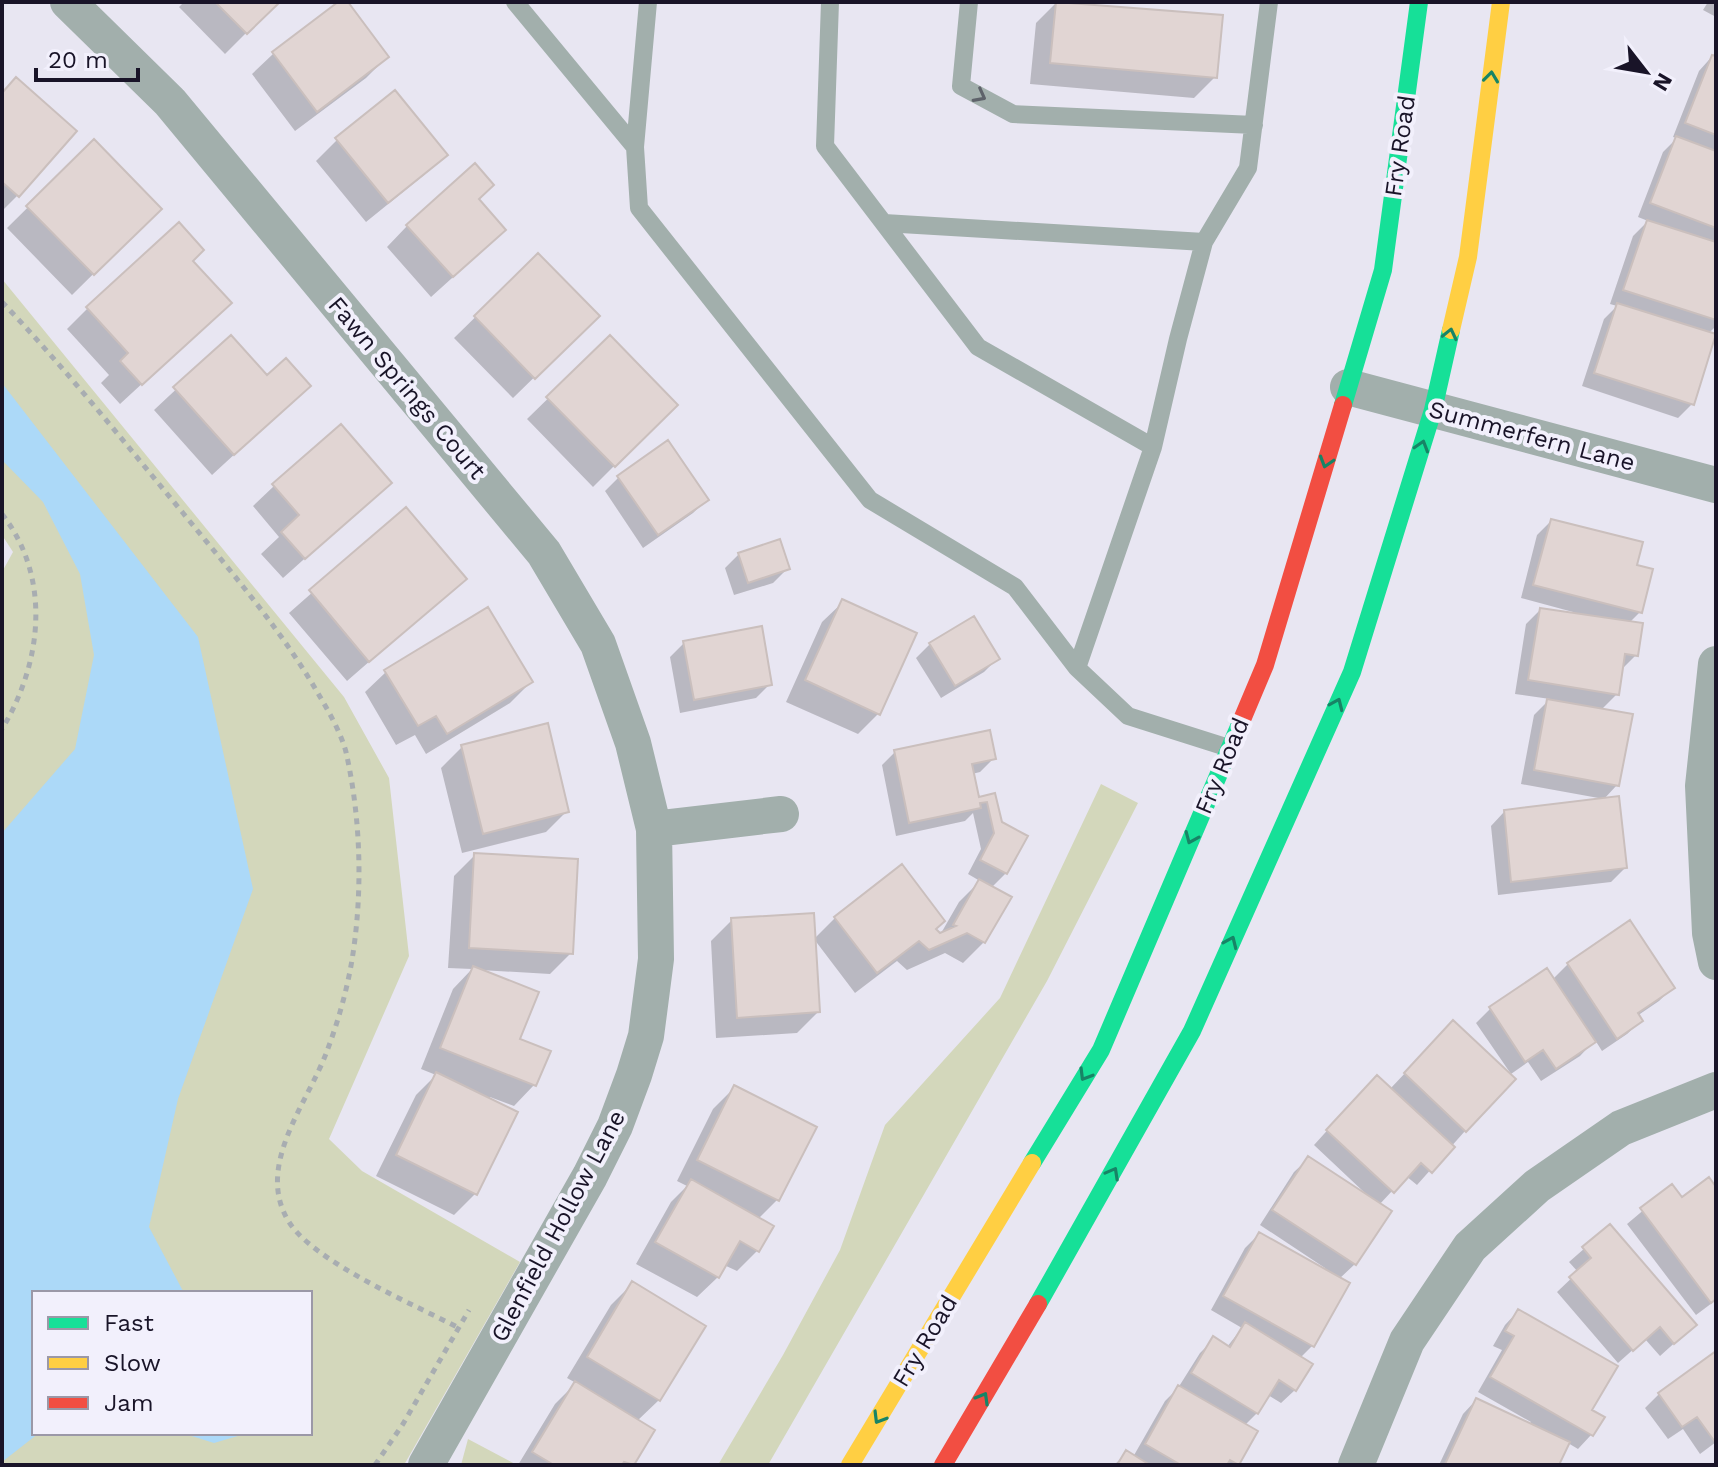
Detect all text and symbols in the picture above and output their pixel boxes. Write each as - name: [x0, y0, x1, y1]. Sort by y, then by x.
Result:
- scale bar: [36, 32, 138, 82]
- north arrow: [1606, 32, 1686, 112]
- text: 20 m: [48, 46, 108, 74]
- text: N: [1648, 69, 1678, 95]
- one-way arrow: [1482, 71, 1499, 84]
- one-way arrow: [971, 87, 986, 102]
- street label: Fry Road: [1379, 94, 1421, 198]
- street label: Fawn Springs Court: [322, 291, 492, 485]
- one-way arrow: [1441, 328, 1458, 341]
- street label: Summerfern Lane: [1426, 395, 1638, 477]
- one-way arrow: [1413, 440, 1429, 453]
- one-way arrow: [1319, 455, 1335, 469]
- one-way arrow: [1328, 698, 1344, 712]
- street label: Fry Road: [1189, 714, 1255, 818]
- one-way arrow: [1185, 830, 1201, 844]
- one-way arrow: [1222, 935, 1238, 950]
- one-way arrow: [1079, 1066, 1095, 1081]
- street label: Glenfield Hollow Lane: [485, 1105, 631, 1347]
- one-way arrow: [1104, 1167, 1119, 1181]
- street label: Fry Road: [887, 1290, 963, 1392]
- legend: [32, 1291, 312, 1435]
- text: Fast: [104, 1309, 154, 1337]
- text: Slow: [104, 1349, 161, 1377]
- text: Jam: [104, 1389, 154, 1417]
- one-way arrow: [973, 1392, 989, 1407]
- one-way arrow: [873, 1409, 888, 1424]

